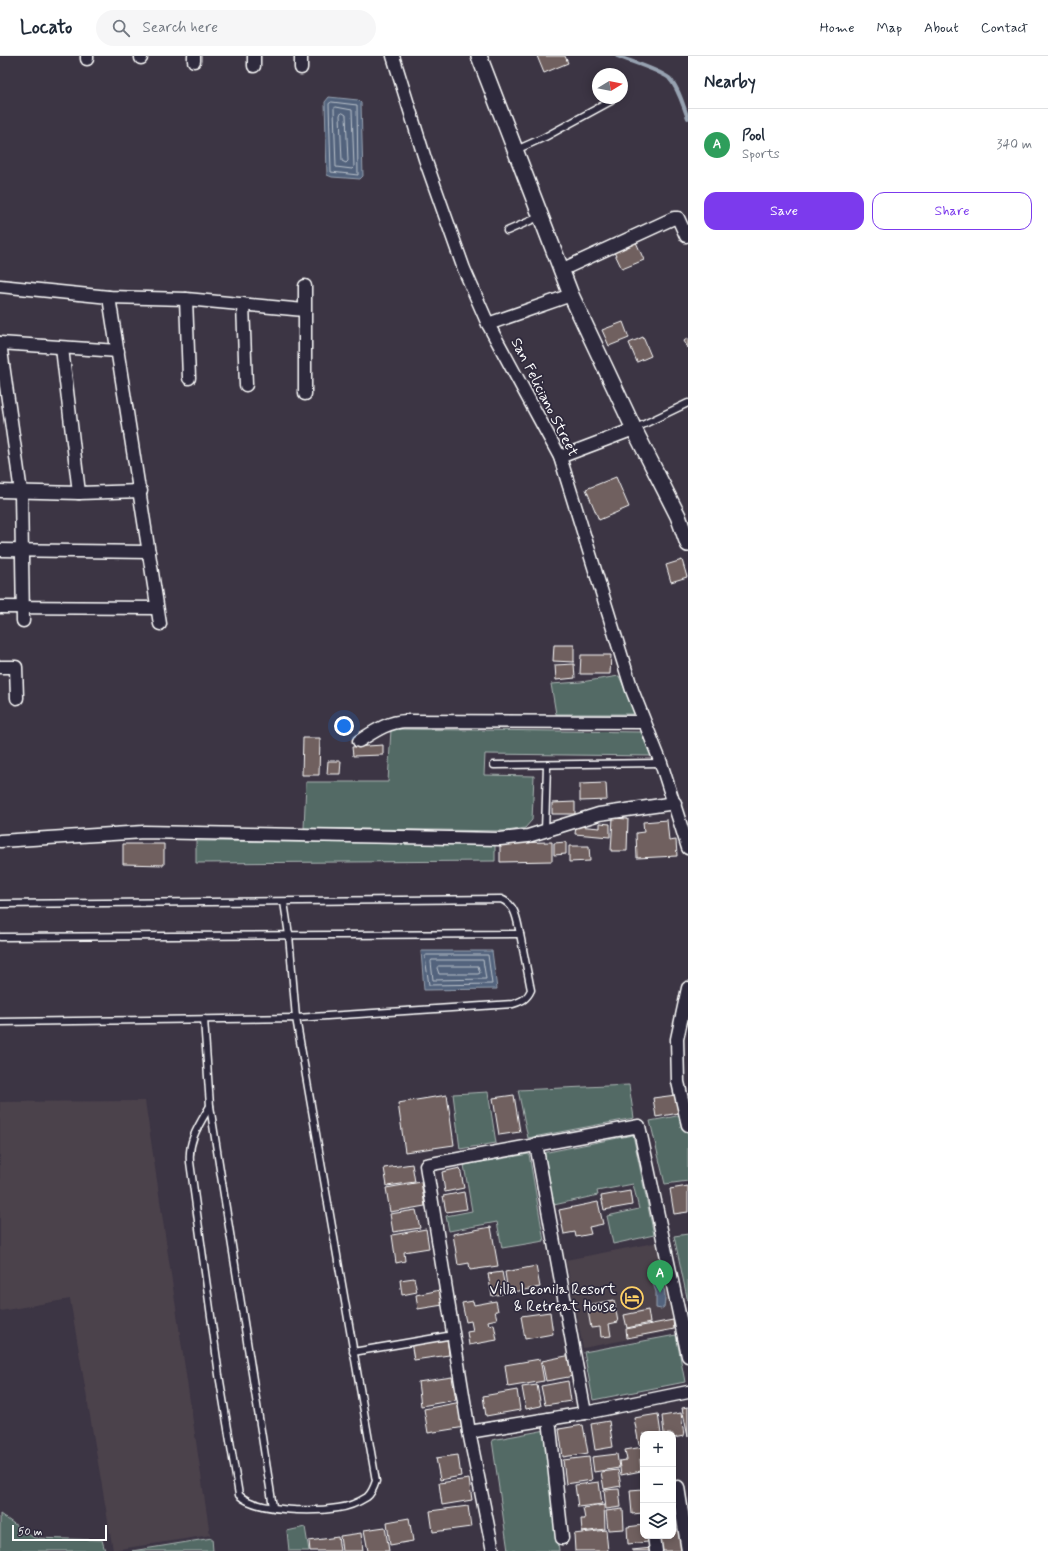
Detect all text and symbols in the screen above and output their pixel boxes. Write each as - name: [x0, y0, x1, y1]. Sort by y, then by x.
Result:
- search box: [96, 10, 376, 46]
- text: Locato: [20, 15, 72, 40]
- icon: search: [110, 17, 132, 39]
- text: Search here: [142, 18, 218, 38]
- text: Home: [820, 19, 854, 37]
- text: Map: [876, 19, 902, 37]
- text: About: [924, 19, 959, 37]
- text: Contact: [981, 19, 1028, 37]
- north arrow: [592, 68, 628, 104]
- text: Nearby: [704, 71, 756, 93]
- text: Pool: [742, 126, 765, 146]
- text: A: [713, 136, 721, 153]
- text: 340 m: [997, 136, 1032, 153]
- text: Sports: [742, 146, 780, 163]
- button: Save: [704, 192, 864, 230]
- button: Share: [872, 192, 1032, 230]
- street label: San Feliciano Street: [506, 335, 583, 460]
- your location: [334, 716, 354, 736]
- pin: A: [647, 1260, 673, 1293]
- place label: Villa Leonila Resort & Retreat House: [489, 1280, 616, 1317]
- hotel icon: Villa Leonila Resort & Retreat House: [619, 1285, 645, 1311]
- map controls: [640, 1431, 676, 1539]
- button: +: [640, 1431, 676, 1467]
- button: −: [640, 1467, 676, 1503]
- button: layers: [640, 1503, 676, 1539]
- scale bar: [12, 1523, 107, 1542]
- text: 50 m: [18, 1525, 43, 1539]

